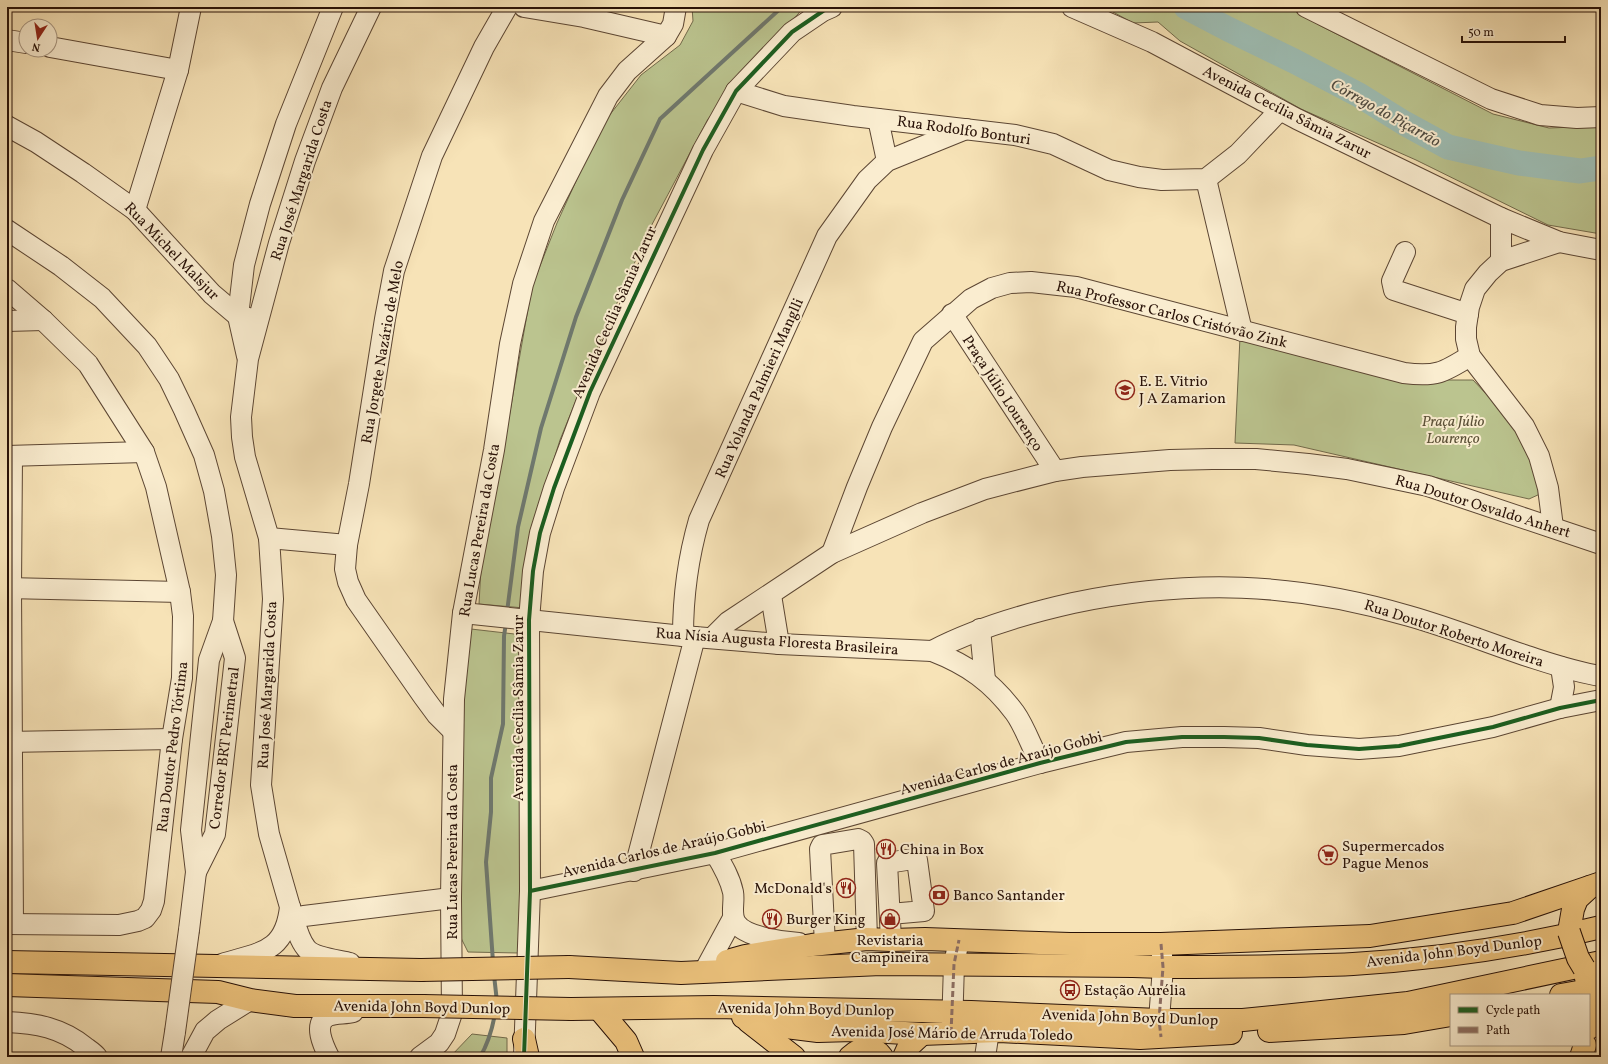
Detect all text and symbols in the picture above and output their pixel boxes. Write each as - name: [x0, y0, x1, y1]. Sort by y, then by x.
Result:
- north arrow: [18, 18, 58, 58]
- scale bar: [1462, 18, 1565, 44]
- text: 50 m: [1468, 25, 1494, 41]
- text: N: [31, 38, 42, 54]
- street label: Avenida Cecília Sâmia Zarur: [1198, 62, 1374, 165]
- water label: Córrego do Piçarrão: [1326, 74, 1445, 153]
- street label: Rua José Margarida Costa: [266, 97, 338, 264]
- street label: Rua Rodolfo Bonturi: [896, 112, 1032, 151]
- street label: Rua Michel Malsjur: [119, 198, 223, 306]
- street label: Avenida Cecília Sâmia Zarur: [568, 223, 663, 402]
- street label: Rua Jorgete Nazário de Melo: [357, 259, 410, 445]
- street label: Rua Professor Carlos Cristóvão Zink: [1054, 277, 1289, 354]
- street label: Rua Yolanda Palmieri Manglli: [711, 295, 810, 482]
- street label: Praça Júlio Lourenço: [956, 332, 1047, 456]
- place label: E. E. Vitrio J A Zamarion: [1139, 372, 1226, 410]
- school or university icon: E. E. Vitrio J A Zamarion: [1114, 379, 1136, 401]
- park label: Praça Júlio Lourenço: [1422, 412, 1484, 450]
- street label: Rua Lucas Pereira da Costa: [455, 442, 506, 619]
- street label: Rua Doutor Osvaldo Anhert: [1392, 471, 1573, 544]
- street label: Rua Doutor Roberto Moreira: [1361, 595, 1546, 673]
- street label: Rua José Margarida Costa: [254, 601, 283, 770]
- street label: Avenida Cecília Sâmia Zarur: [509, 615, 530, 801]
- street label: Rua Nísia Augusta Floresta Brasileira: [655, 624, 899, 661]
- street label: Rua Doutor Pedro Tórtima: [153, 660, 194, 834]
- street label: Corredor BRT Perimetral: [205, 666, 246, 830]
- street label: Avenida Carlos de Araújo Gobbi: [898, 727, 1105, 802]
- street label: Rua Lucas Pereira da Costa: [443, 764, 464, 940]
- street label: Avenida Carlos de Araújo Gobbi: [560, 817, 768, 884]
- place label: Supermercados Pague Menos: [1342, 837, 1444, 875]
- restaurant icon: China in Box: [875, 838, 897, 860]
- place label: China in Box: [900, 840, 984, 861]
- supermarket icon: Supermercados Pague Menos: [1317, 844, 1339, 866]
- restaurant icon: McDonald's: [835, 877, 857, 899]
- place label: McDonald's: [754, 879, 832, 900]
- bank icon: Banco Santander: [928, 884, 950, 906]
- place label: Banco Santander: [953, 886, 1065, 907]
- restaurant icon: Burger King: [761, 908, 783, 930]
- shop icon: Revistaria Campineira: [879, 908, 901, 930]
- place label: Burger King: [786, 910, 866, 931]
- place label: Revistaria Campineira: [851, 931, 929, 969]
- street label: Avenida John Boyd Dunlop: [1365, 931, 1543, 974]
- bus stop icon: Estação Aurélia: [1059, 979, 1081, 1001]
- place label: Estação Aurélia: [1084, 981, 1186, 1002]
- legend: [1450, 994, 1590, 1046]
- street label: Avenida John Boyd Dunlop: [333, 996, 510, 1021]
- street label: Avenida John Boyd Dunlop: [717, 998, 894, 1023]
- text: Cycle path: [1486, 1003, 1541, 1019]
- street label: Avenida John Boyd Dunlop: [1041, 1005, 1219, 1032]
- street label: Avenida José Mário de Arruda Toledo: [831, 1022, 1073, 1047]
- text: Path: [1486, 1023, 1510, 1039]

